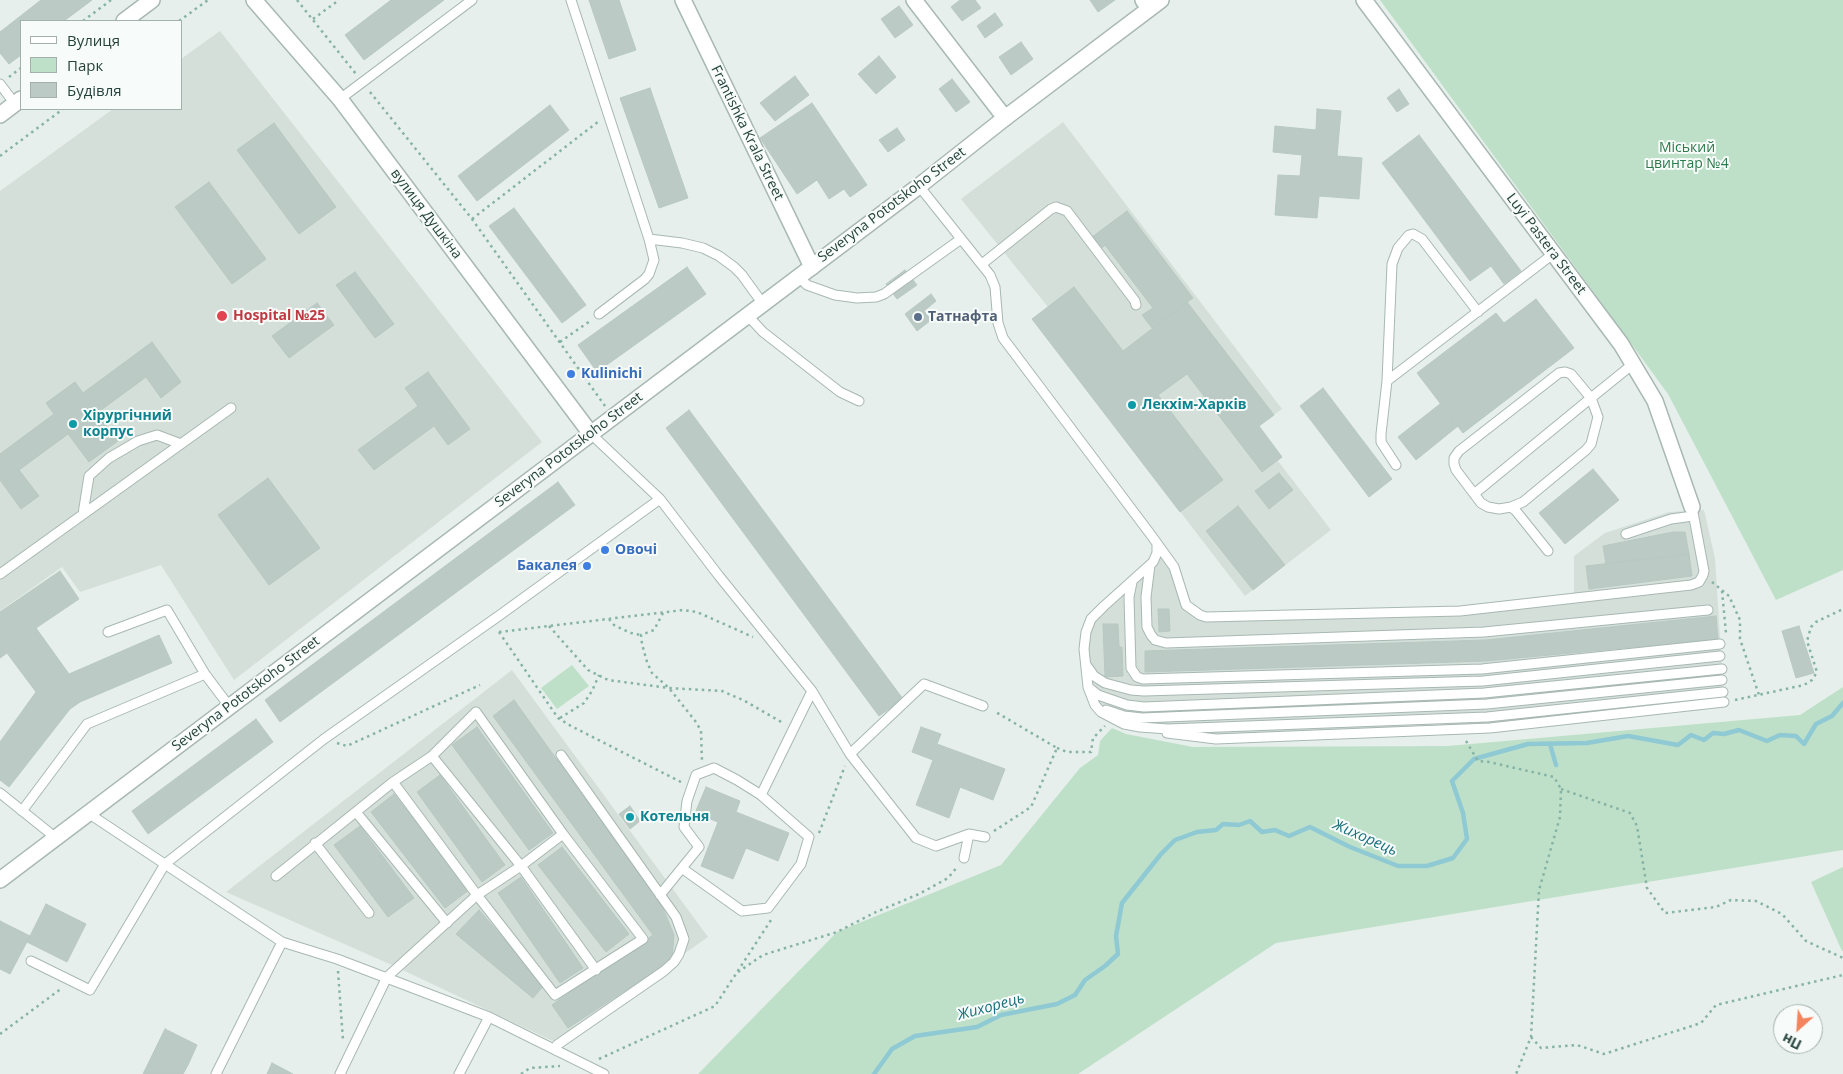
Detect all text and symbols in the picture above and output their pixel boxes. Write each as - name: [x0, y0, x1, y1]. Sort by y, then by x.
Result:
- legend: [20, 20, 182, 110]
- text: Вулиця: [67, 30, 120, 50]
- text: Парк: [67, 55, 103, 75]
- street label: Frantishka Krala Street: [707, 63, 787, 203]
- text: Будівля: [67, 80, 122, 100]
- park label: Міський цвинтар №4: [1645, 140, 1729, 172]
- street label: Severyna Pototskoho Street: [815, 144, 969, 266]
- street label: вулиця Душкіна: [387, 166, 465, 262]
- street label: Luyi Pastera Street: [1503, 190, 1589, 298]
- place label: Hospital №25: [233, 308, 325, 324]
- marker: Hospital №25: [215, 309, 229, 323]
- place label: Татнафта: [928, 309, 998, 325]
- marker: Татнафта: [912, 311, 924, 323]
- place label: Kulinichi: [581, 366, 642, 382]
- marker: Kulinichi: [565, 368, 577, 380]
- street label: Severyna Pototskoho Street: [492, 389, 646, 511]
- place label: Лекхім-Харків: [1142, 397, 1246, 413]
- marker: Лекхім-Харків: [1126, 399, 1138, 411]
- place label: Хірургічний корпус: [83, 408, 172, 441]
- marker: Хірургічний корпус: [67, 418, 79, 430]
- place label: Овочі: [615, 542, 657, 558]
- marker: Овочі: [599, 544, 611, 556]
- place label: Бакалея: [517, 558, 577, 574]
- marker: Бакалея: [581, 560, 593, 572]
- street label: Severyna Pototskoho Street: [169, 633, 323, 755]
- place label: Котельня: [640, 809, 709, 825]
- marker: Котельня: [624, 811, 636, 823]
- water label: Жихорець: [1330, 816, 1400, 860]
- water label: Жихорець: [955, 989, 1027, 1025]
- north arrow: [1773, 1004, 1823, 1054]
- text: Пн: [1779, 1029, 1805, 1055]

